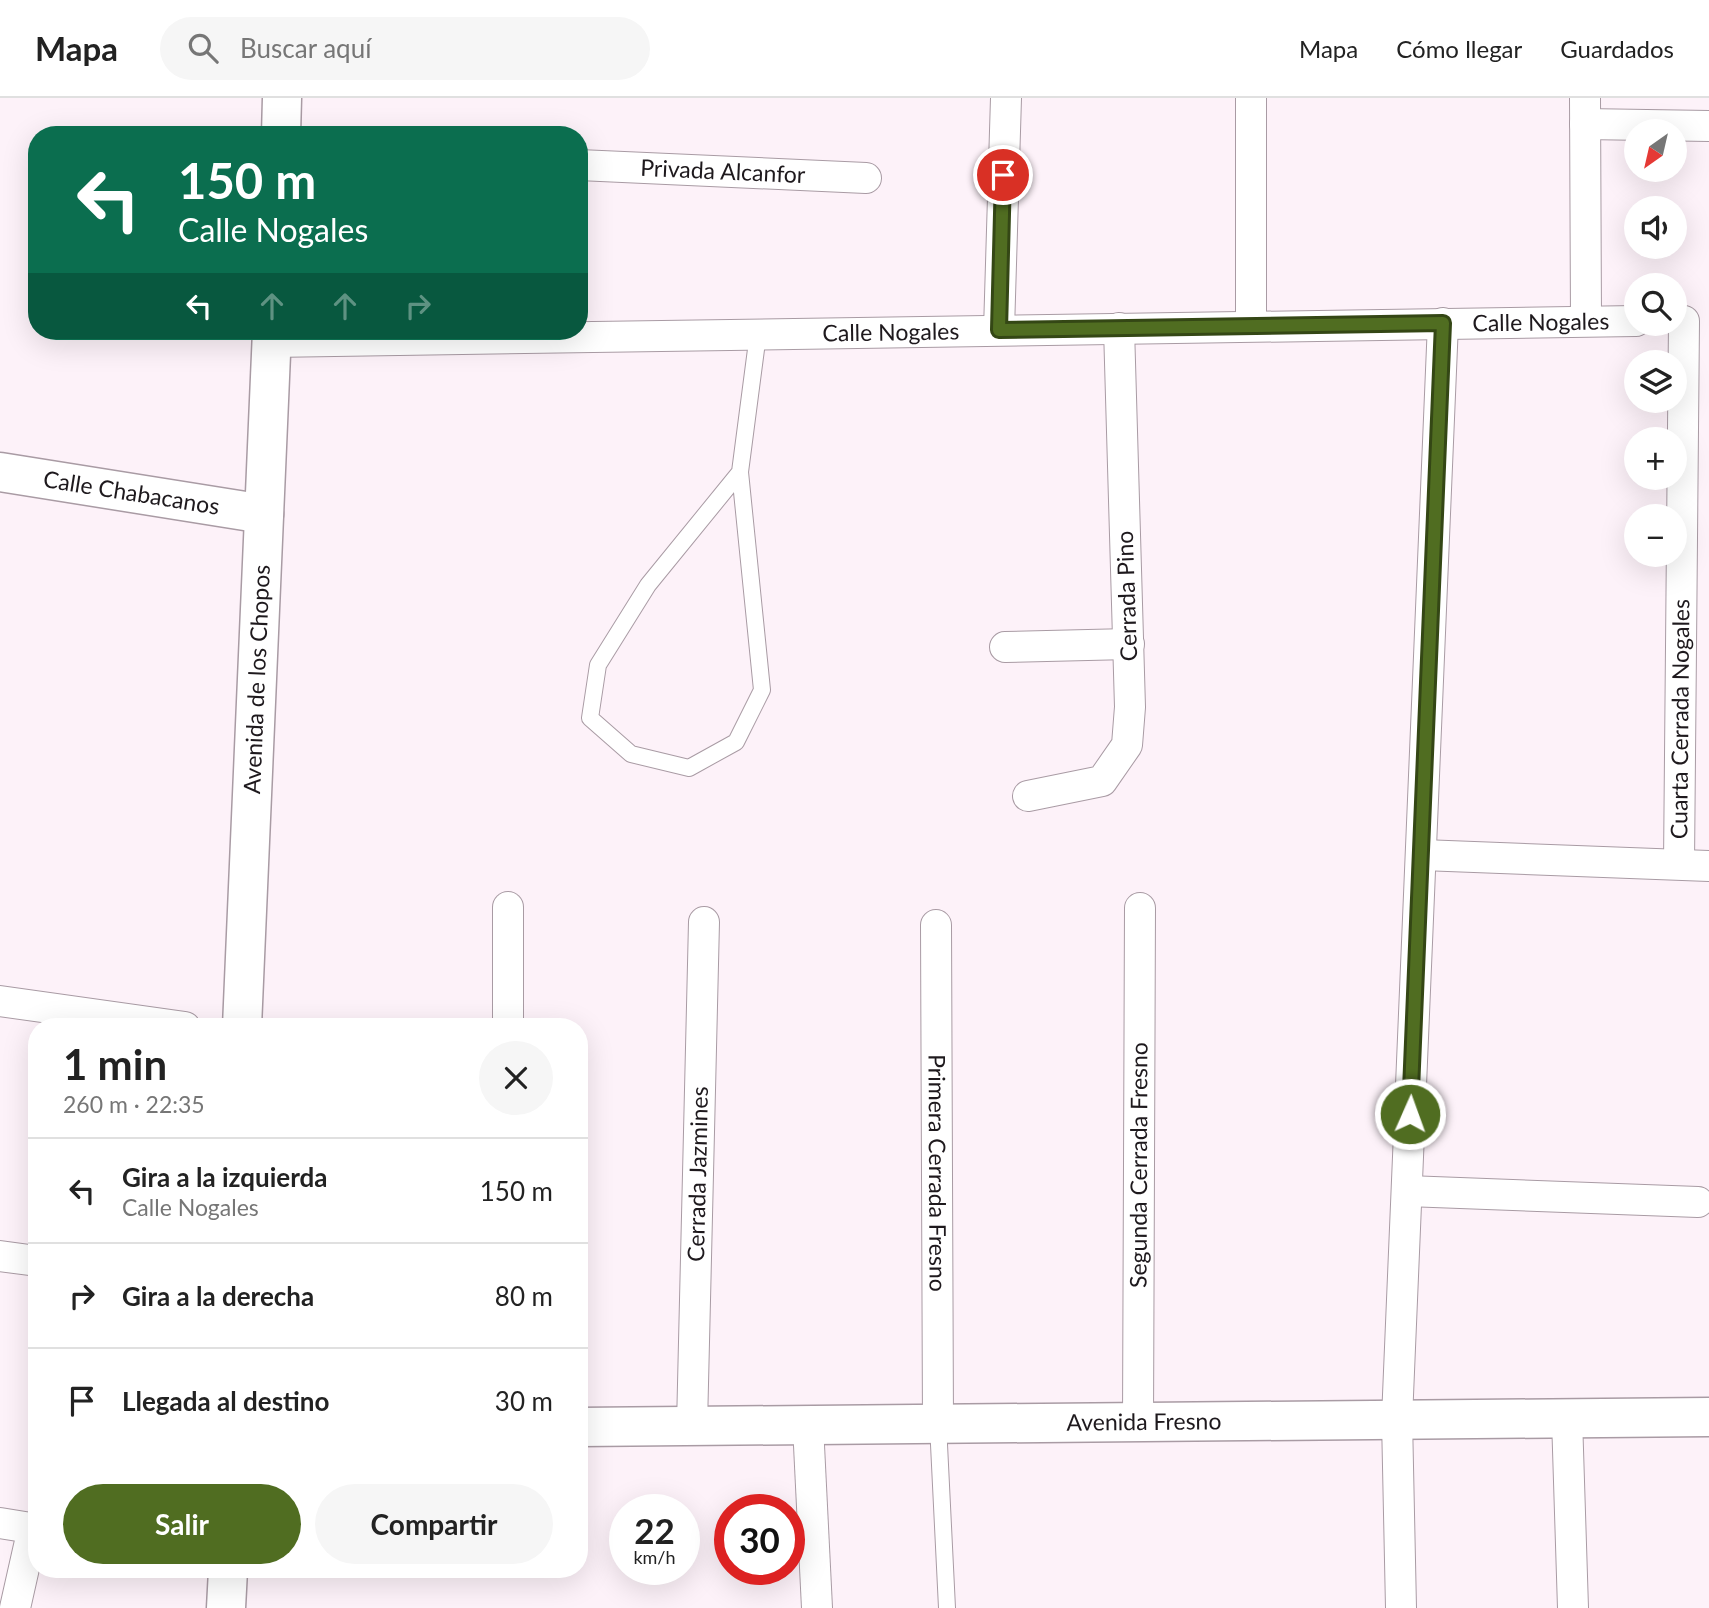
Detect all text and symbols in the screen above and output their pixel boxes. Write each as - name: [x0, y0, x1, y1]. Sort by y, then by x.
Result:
- search box: [160, 17, 650, 80]
- text: Mapa: [35, 28, 118, 68]
- icon: search: [184, 29, 222, 67]
- text: Buscar aquí: [240, 32, 371, 64]
- text: Mapa: [1299, 34, 1358, 63]
- text: Cómo llegar: [1396, 34, 1522, 63]
- text: Guardados: [1560, 34, 1674, 63]
- north arrow: [1624, 119, 1687, 182]
- map controls: [1624, 119, 1687, 567]
- pin: [973, 145, 1033, 205]
- text: 150 m: [178, 151, 316, 209]
- street label: Privada Alcanfor: [640, 153, 807, 188]
- icon: left: [63, 154, 154, 245]
- icon: arrive: [984, 156, 1022, 194]
- button: sound: [1624, 196, 1687, 259]
- text: Calle Nogales: [178, 210, 368, 249]
- button: search: [1624, 273, 1687, 336]
- icon: left: [180, 287, 218, 325]
- icon: ahead: [253, 287, 291, 325]
- icon: ahead: [326, 287, 364, 325]
- icon: right: [399, 287, 437, 325]
- street label: Calle Nogales: [1472, 306, 1610, 337]
- street label: Calle Nogales: [822, 316, 960, 347]
- button: layers: [1624, 350, 1687, 413]
- button: +: [1624, 427, 1687, 490]
- street label: Calle Chabacanos: [41, 464, 222, 520]
- button: −: [1624, 504, 1687, 567]
- street label: Cerrada Pino: [1110, 530, 1142, 662]
- street label: Avenida de los Chopos: [237, 564, 275, 794]
- street label: Cuarta Cerrada Nogales: [1664, 599, 1694, 839]
- text: 1 min: [63, 1039, 167, 1089]
- button: close: [479, 1041, 553, 1115]
- street label: Segunda Cerrada Fresno: [1124, 1042, 1152, 1288]
- street label: Primera Cerrada Fresno: [924, 1054, 952, 1292]
- position arrow: [1373, 1077, 1447, 1151]
- street label: Cerrada Jazmines: [681, 1086, 713, 1262]
- text: 260 m · 22:35: [63, 1090, 205, 1118]
- text: Gira a la izquierda: [122, 1161, 328, 1193]
- icon: left: [63, 1172, 101, 1210]
- text: 150 m: [480, 1175, 553, 1207]
- text: Calle Nogales: [122, 1193, 259, 1221]
- icon: right: [63, 1277, 101, 1315]
- text: Gira a la derecha: [122, 1280, 314, 1312]
- text: 80 m: [495, 1280, 553, 1312]
- icon: arrive: [63, 1382, 101, 1420]
- text: Llegada al destino: [122, 1385, 329, 1417]
- text: 30 m: [495, 1385, 553, 1417]
- street label: Avenida Fresno: [1066, 1406, 1222, 1436]
- button: Salir: [63, 1484, 301, 1564]
- button: Compartir: [315, 1484, 553, 1564]
- speed limit sign: 30: [714, 1494, 805, 1585]
- text: 22: [634, 1509, 675, 1551]
- text: km/h: [633, 1546, 676, 1568]

